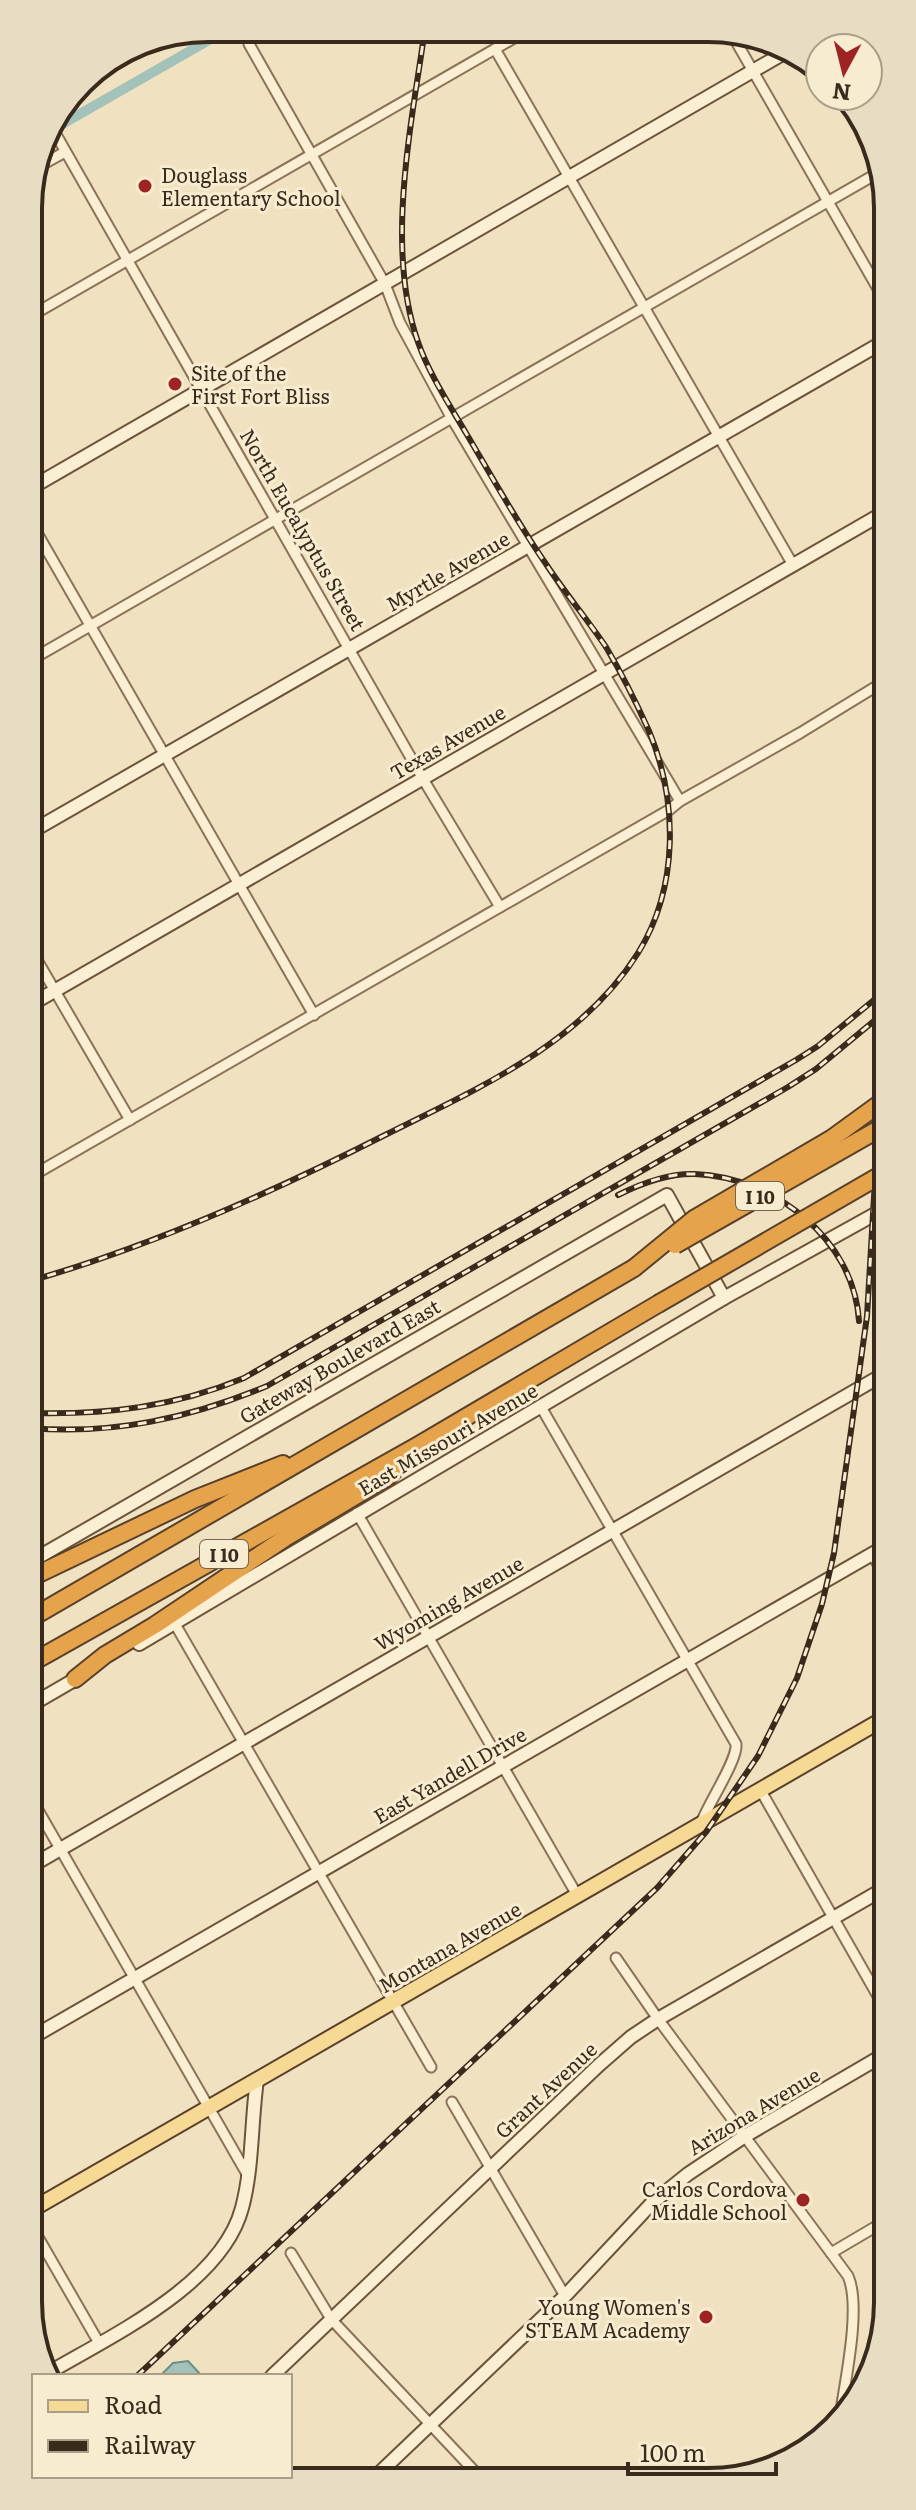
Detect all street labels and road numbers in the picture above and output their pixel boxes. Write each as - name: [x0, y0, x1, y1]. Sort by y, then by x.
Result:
- street label: North Eucalyptus Street: [234, 423, 374, 635]
- street label: Myrtle Avenue: [379, 522, 515, 618]
- street label: Texas Avenue: [384, 696, 510, 786]
- road number: I 10: [736, 1182, 784, 1210]
- street label: Gateway Boulevard East: [233, 1290, 445, 1430]
- street label: East Missouri Avenue: [351, 1374, 543, 1502]
- road number: I 10: [200, 1540, 248, 1568]
- street label: Wyoming Avenue: [368, 1547, 528, 1657]
- street label: East Yandell Drive: [367, 1718, 531, 1830]
- street label: Montana Avenue: [372, 1893, 526, 1999]
- street label: Grant Avenue: [487, 2034, 603, 2144]
- street label: Arizona Avenue: [681, 2059, 825, 2161]

